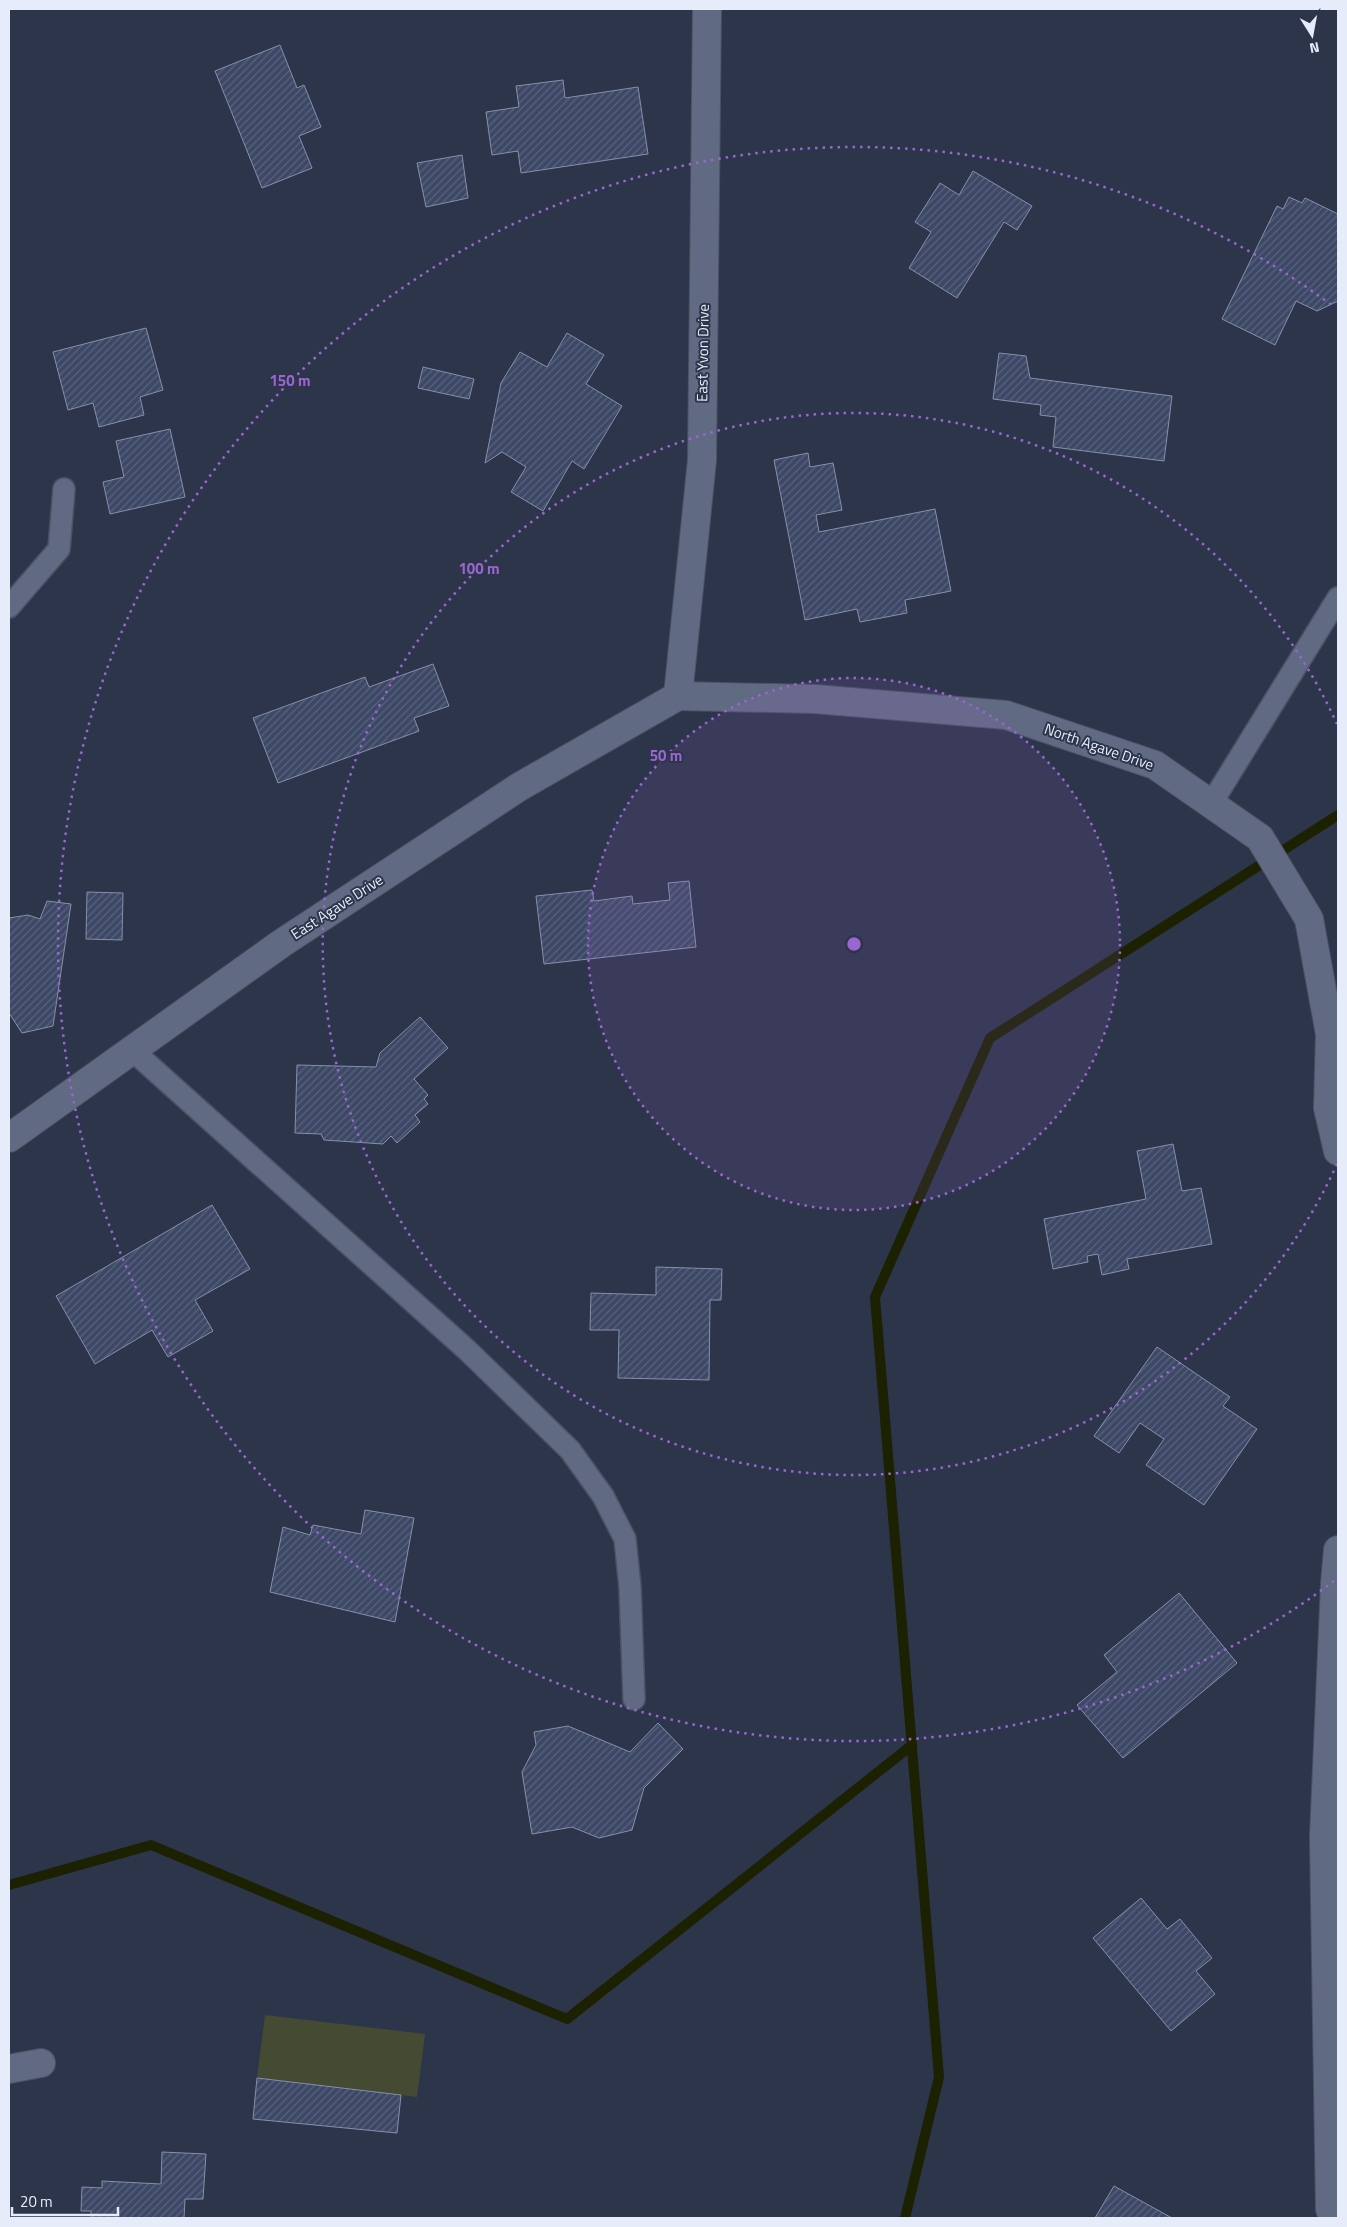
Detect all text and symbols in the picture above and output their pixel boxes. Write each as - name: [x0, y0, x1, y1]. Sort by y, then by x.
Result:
- north arrow: [1287, 10, 1337, 60]
- text: N: [1308, 37, 1321, 59]
- street label: East Yvon Drive: [690, 304, 715, 402]
- text: 150 m: [269, 369, 311, 392]
- text: 100 m: [458, 557, 500, 580]
- street label: North Agave Drive: [1041, 717, 1157, 776]
- text: 50 m: [650, 744, 682, 767]
- street label: East Agave Drive: [286, 868, 387, 945]
- centre of rings: [845, 935, 863, 953]
- scale bar: [12, 2184, 119, 2216]
- text: 20 m: [20, 2190, 53, 2213]

